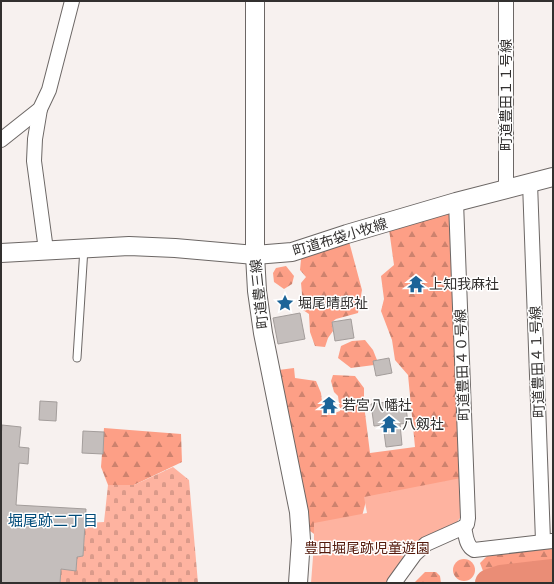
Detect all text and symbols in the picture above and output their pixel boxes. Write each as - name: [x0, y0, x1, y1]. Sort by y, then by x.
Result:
- street label: 町道豊田１１号線: [497, 39, 514, 151]
- street label: 町道布袋小牧線: [291, 214, 389, 259]
- street label: 町道豊三線: [246, 258, 271, 330]
- temple icon: 上知我麻社: [406, 274, 426, 294]
- place label: 上知我麻社: [429, 275, 499, 292]
- place icon: 堀尾晴邸祉: [275, 293, 295, 313]
- place label: 堀尾晴邸祉: [298, 294, 368, 311]
- street label: 町道豊田４１号線: [526, 306, 547, 418]
- street label: 町道豊田４０号線: [451, 309, 472, 421]
- temple icon: 若宮八幡社: [319, 395, 339, 415]
- place label: 若宮八幡社: [342, 396, 412, 413]
- temple icon: 八剱社: [379, 414, 399, 434]
- place label: 八剱社: [402, 415, 444, 432]
- district label: 堀尾跡二丁目: [8, 511, 98, 529]
- park label: 豊田堀尾跡児童遊園: [304, 539, 430, 556]

